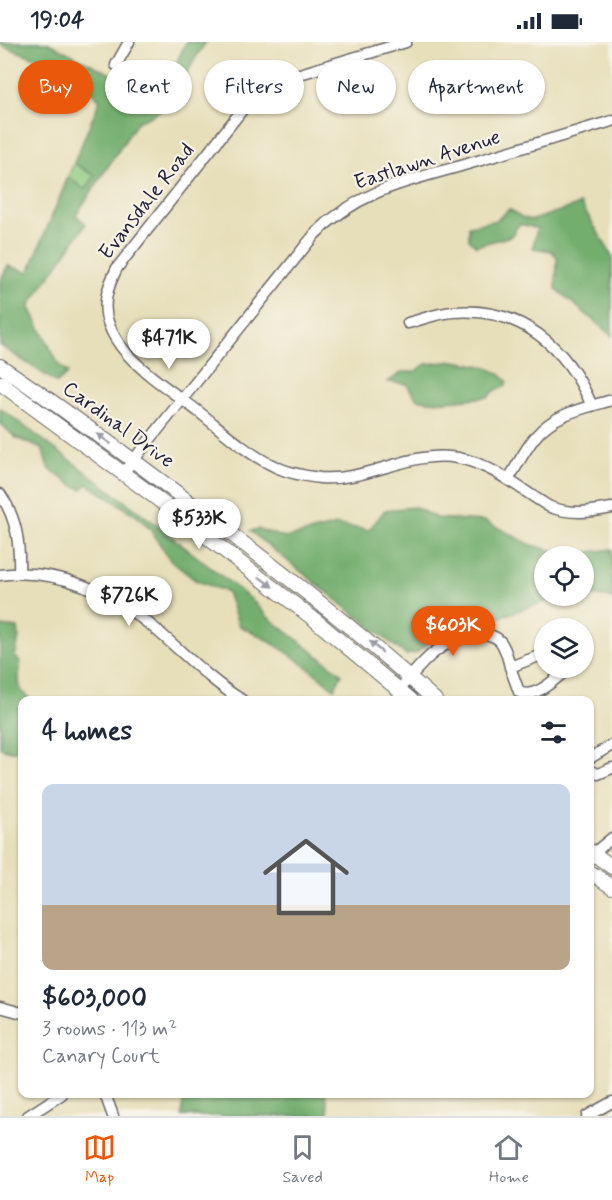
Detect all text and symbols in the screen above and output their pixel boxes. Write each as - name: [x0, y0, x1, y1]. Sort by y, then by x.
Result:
- text: 19:04: [30, 7, 84, 35]
- chip: Buy: [18, 60, 93, 114]
- chip: Rent: [105, 60, 192, 114]
- chip: Filters: [204, 60, 304, 114]
- chip: New: [316, 60, 396, 114]
- chip: Apartment: [408, 60, 545, 114]
- street label: Eastlawn Avenue: [351, 123, 504, 197]
- street label: Evansdale Road: [92, 138, 201, 266]
- pin: $471K: [127, 319, 211, 370]
- text: $471K: [141, 325, 197, 352]
- street label: Cardinal Drive: [57, 375, 180, 475]
- one-way arrow: [97, 434, 112, 446]
- pin: $533K: [157, 499, 241, 550]
- text: $533K: [172, 505, 226, 532]
- map controls: [534, 546, 594, 678]
- button: locate: [534, 546, 594, 606]
- one-way arrow: [258, 575, 273, 587]
- pin: $726K: [87, 576, 171, 627]
- text: $726K: [100, 582, 158, 609]
- pin: $603K: [411, 606, 495, 657]
- text: $603K: [425, 612, 481, 639]
- button: layers: [534, 618, 594, 678]
- one-way arrow: [368, 641, 384, 654]
- text: 4 homes: [42, 715, 132, 749]
- icon: filters: [537, 716, 570, 749]
- icon: home: [252, 823, 360, 931]
- text: $603,000: [42, 982, 147, 1016]
- text: 3 rooms · 113 m²: [42, 1016, 177, 1043]
- text: Canary Court: [42, 1043, 160, 1070]
- tab: Map: [83, 1131, 116, 1188]
- tab: Saved: [282, 1131, 323, 1188]
- tab: Home: [489, 1131, 529, 1188]

